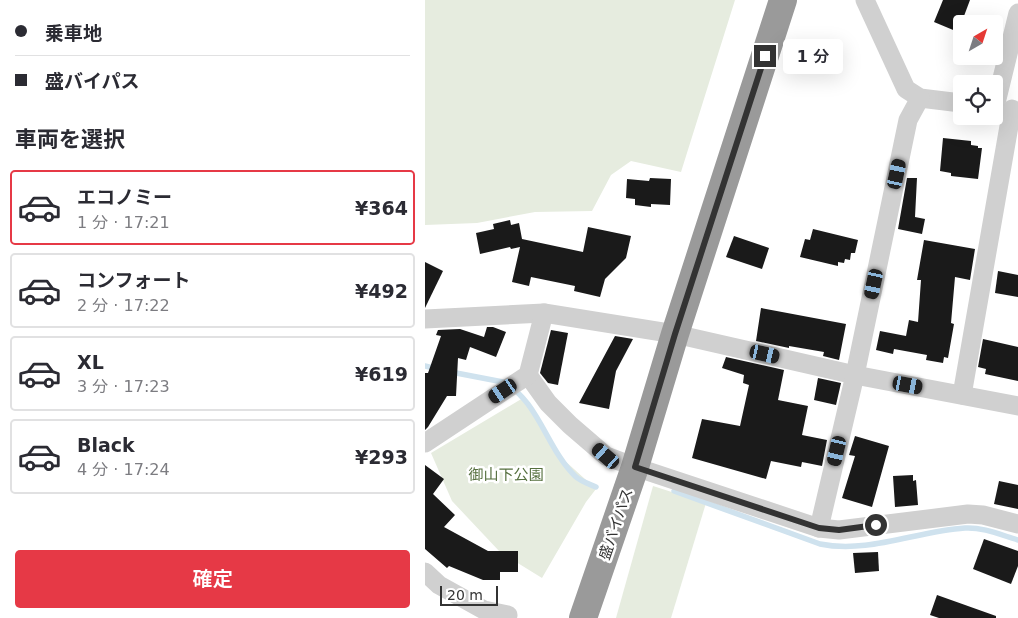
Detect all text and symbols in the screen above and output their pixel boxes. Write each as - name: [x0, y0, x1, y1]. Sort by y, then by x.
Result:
- north arrow: [953, 15, 1003, 65]
- map controls: [953, 15, 1003, 125]
- text: 乗車地: [45, 22, 102, 44]
- callout: 1 分: [783, 38, 843, 74]
- route end: [754, 45, 776, 67]
- text: 1 分: [797, 47, 829, 66]
- text: 盛バイパス: [45, 70, 140, 92]
- button: locate: [953, 75, 1003, 125]
- text: 車両を選択: [15, 127, 125, 152]
- car: [886, 158, 907, 190]
- icon: car: [17, 185, 62, 230]
- text: エコノミー: [77, 186, 172, 208]
- text: ¥364: [355, 197, 408, 219]
- text: 1 分 · 17:21: [77, 213, 170, 232]
- icon: car: [17, 268, 62, 313]
- car: [863, 268, 884, 300]
- text: コンフォート: [77, 269, 190, 291]
- text: ¥492: [355, 280, 408, 302]
- text: 2 分 · 17:22: [77, 296, 170, 315]
- car: [748, 343, 781, 365]
- icon: car: [17, 351, 62, 396]
- text: XL: [77, 351, 104, 373]
- text: ¥619: [355, 363, 408, 385]
- car: [891, 375, 924, 395]
- car: [486, 376, 519, 406]
- text: 3 分 · 17:23: [77, 377, 170, 396]
- icon: car: [17, 434, 62, 479]
- text: Black: [77, 434, 135, 456]
- car: [826, 435, 847, 467]
- car: [589, 440, 622, 472]
- text: ¥293: [355, 446, 408, 468]
- text: 4 分 · 17:24: [77, 460, 170, 479]
- park label: 御山下公園: [468, 466, 544, 484]
- street label: 盛バイパス: [595, 486, 637, 562]
- route start: [865, 514, 887, 536]
- button: 確定: [15, 550, 410, 608]
- scale bar: [440, 583, 497, 606]
- text: 20 m: [447, 587, 483, 603]

